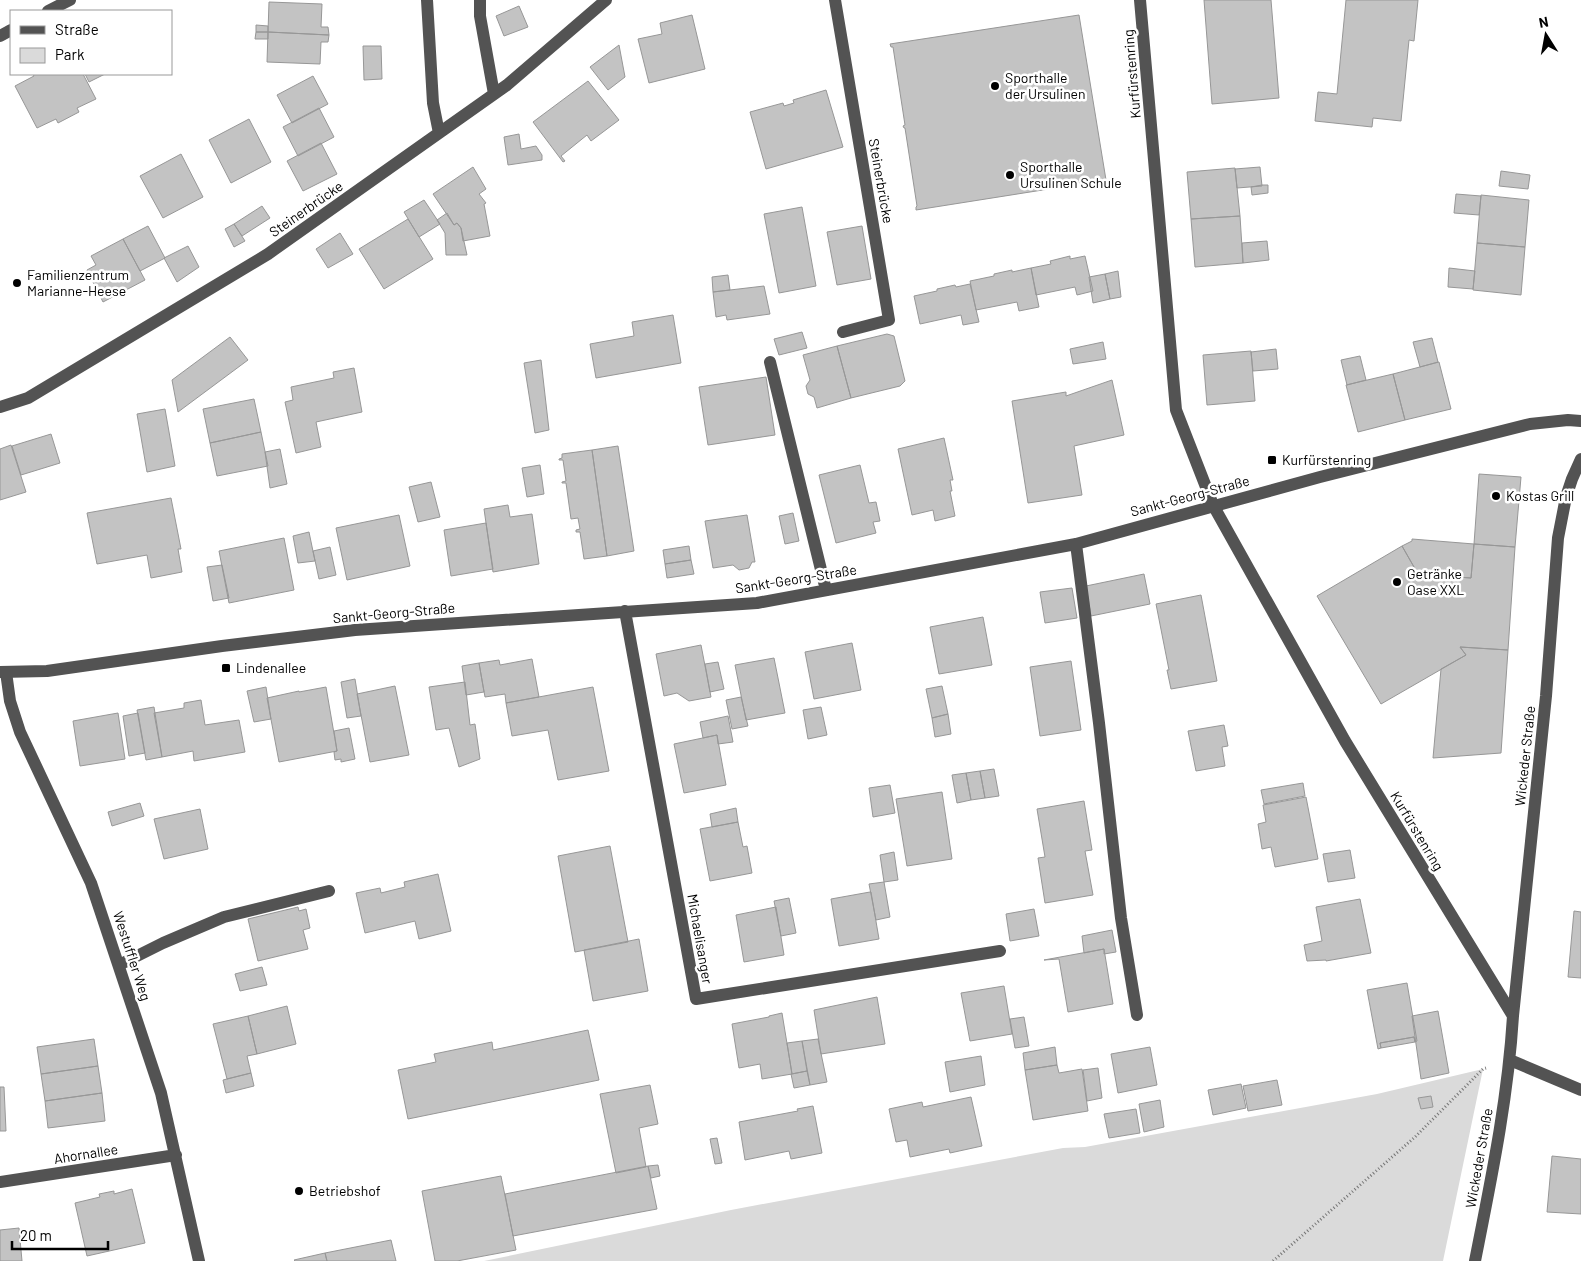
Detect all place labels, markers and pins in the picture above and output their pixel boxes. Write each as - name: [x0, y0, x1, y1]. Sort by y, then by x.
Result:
- place label: Sporthalle der Ursulinen: [1005, 69, 1086, 102]
- marker: Sporthalle der Ursulinen: [989, 80, 1001, 92]
- place label: Sporthalle Ursulinen Schule: [1020, 158, 1122, 191]
- marker: Sporthalle Ursulinen Schule: [1004, 169, 1016, 181]
- place label: Familienzentrum Marianne-Heese: [27, 266, 129, 299]
- marker: Familienzentrum Marianne-Heese: [11, 277, 23, 289]
- place label: Kurfürstenring: [1282, 451, 1371, 468]
- marker: Kurfürstenring: [1266, 454, 1278, 466]
- place label: Kostas Grill: [1506, 487, 1574, 504]
- marker: Kostas Grill: [1490, 490, 1502, 502]
- place label: Getränke Oase XXL: [1407, 565, 1464, 598]
- marker: Getränke Oase XXL: [1391, 576, 1403, 588]
- place label: Lindenallee: [236, 659, 306, 676]
- marker: Lindenallee: [220, 662, 232, 674]
- place label: Betriebshof: [309, 1182, 381, 1199]
- marker: Betriebshof: [293, 1185, 305, 1197]

